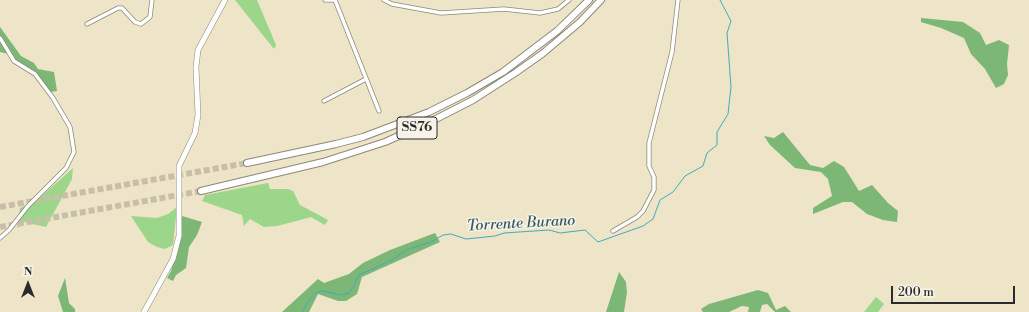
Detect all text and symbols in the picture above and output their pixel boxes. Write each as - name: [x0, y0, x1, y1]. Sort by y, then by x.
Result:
- road number: SS76: [397, 117, 437, 139]
- water label: Torrente Burano: [466, 212, 576, 236]
- north arrow: [8, 264, 48, 304]
- text: N: [24, 265, 32, 279]
- scale bar: [893, 278, 1017, 304]
- text: 200 m: [898, 285, 934, 300]

